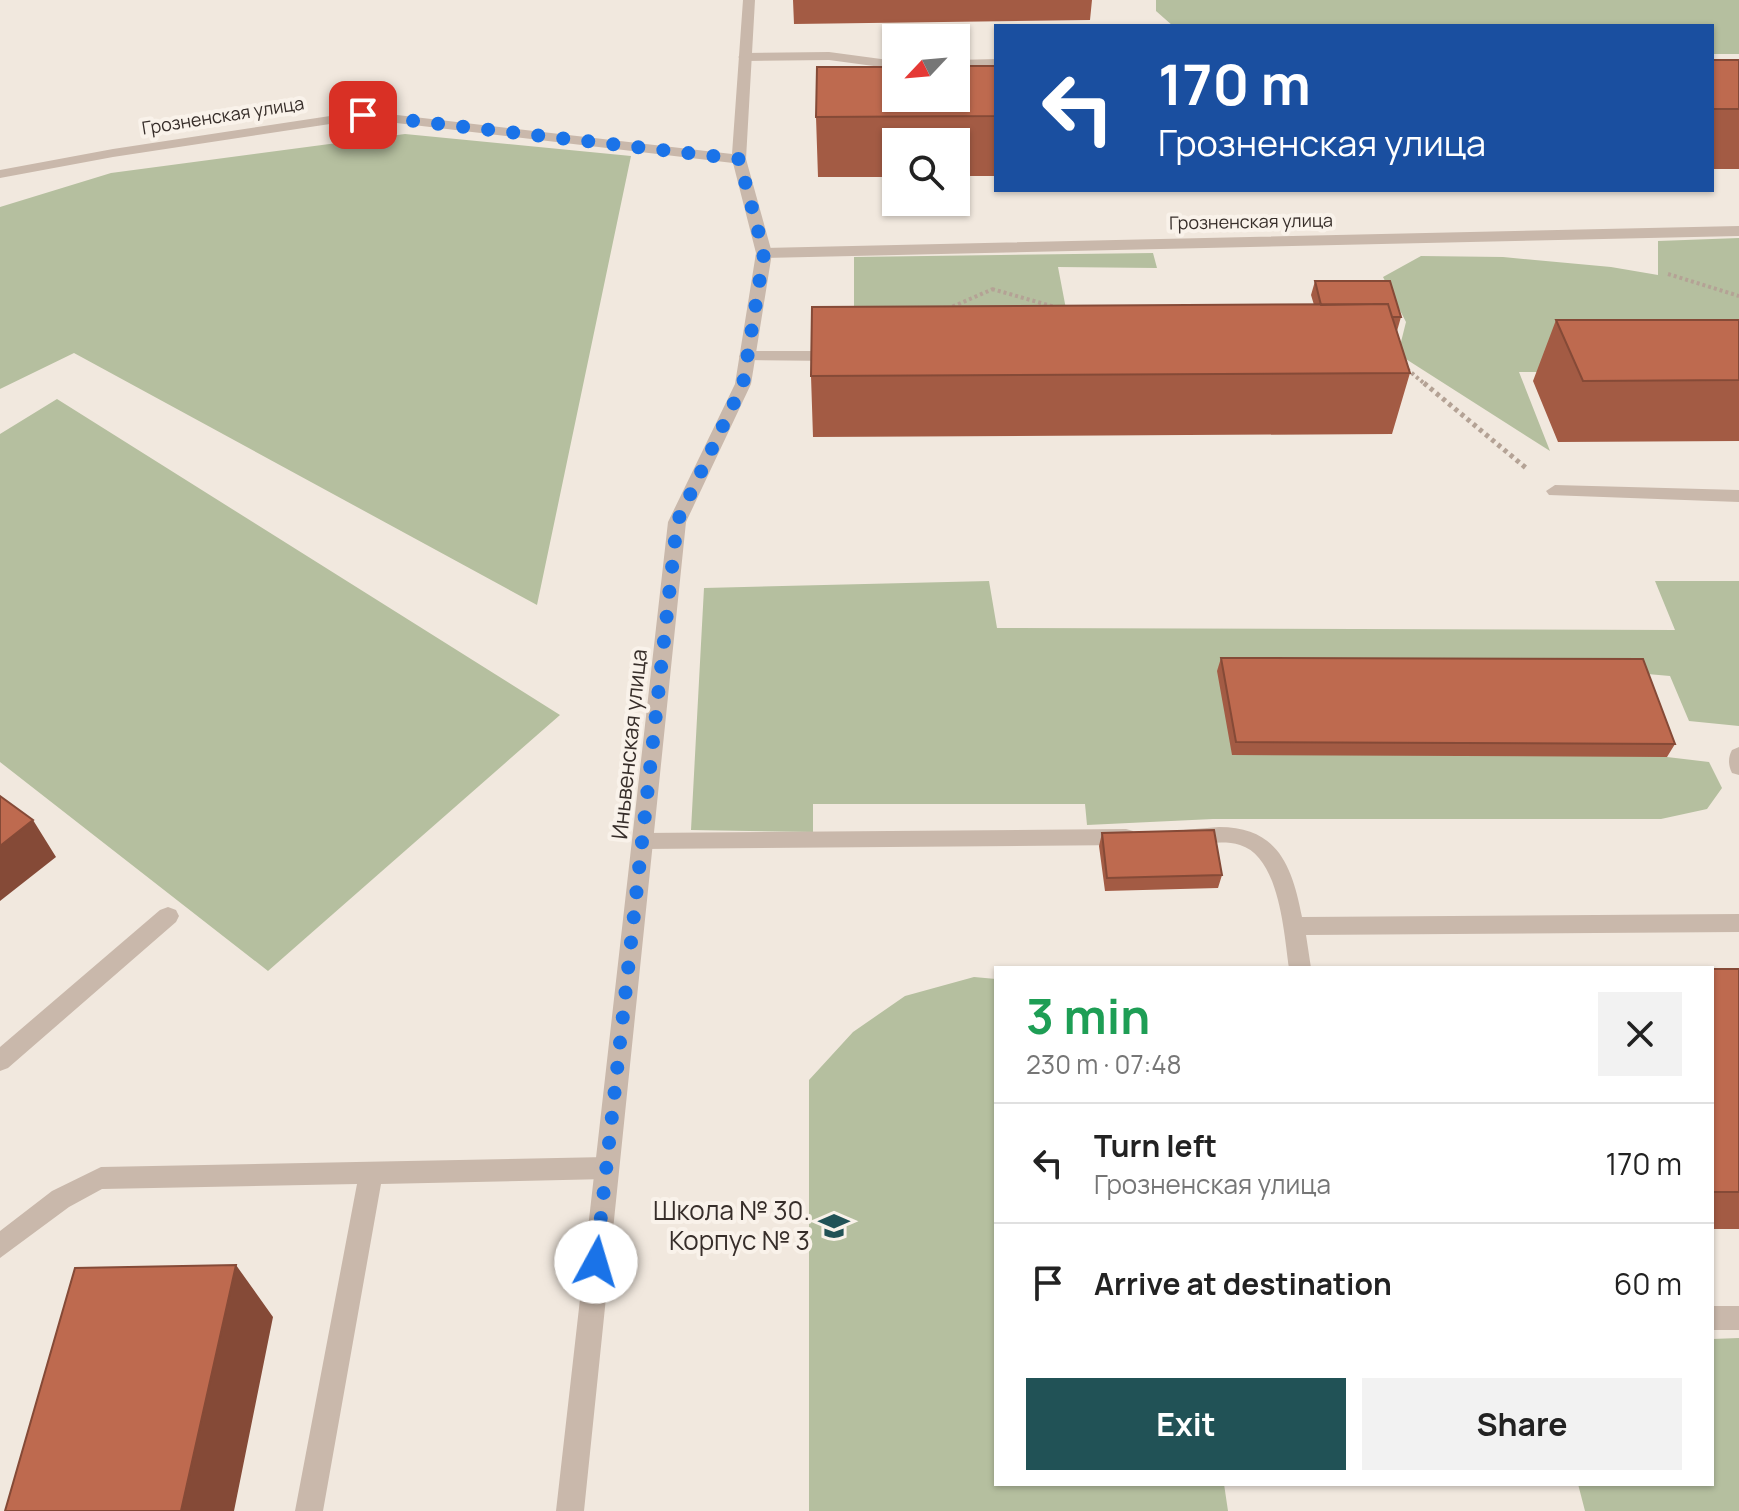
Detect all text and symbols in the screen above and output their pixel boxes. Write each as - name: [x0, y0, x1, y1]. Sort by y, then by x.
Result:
- north arrow: [882, 24, 970, 112]
- map controls: [882, 24, 970, 216]
- text: 170 m: [1158, 45, 1311, 122]
- icon: left: [1026, 56, 1130, 160]
- pin: [329, 81, 397, 149]
- street label: Грозненская улица: [140, 90, 306, 140]
- icon: arrive: [341, 93, 385, 137]
- text: Грозненская улица: [1158, 118, 1486, 167]
- button: search: [882, 128, 970, 216]
- street label: Грозненская улица: [1169, 208, 1333, 234]
- street label: Иньвенская улица: [604, 647, 654, 841]
- text: 3 min: [1026, 983, 1150, 1048]
- button: close: [1598, 992, 1682, 1076]
- text: 230 m · 07:48: [1026, 1046, 1182, 1082]
- text: Turn left: [1094, 1125, 1217, 1166]
- icon: left: [1026, 1141, 1070, 1185]
- text: 170 m: [1605, 1143, 1682, 1184]
- text: Грозненская улица: [1094, 1166, 1331, 1202]
- place label: Школа № 30. Корпус № 3: [653, 1192, 810, 1258]
- school or university icon: Школа № 30. Корпус № 3: [817, 1209, 851, 1243]
- position arrow: [554, 1220, 638, 1304]
- icon: arrive: [1026, 1261, 1070, 1305]
- text: Arrive at destination: [1094, 1263, 1392, 1304]
- text: 60 m: [1614, 1263, 1682, 1304]
- button: Exit: [1026, 1378, 1346, 1470]
- button: Share: [1362, 1378, 1682, 1470]

